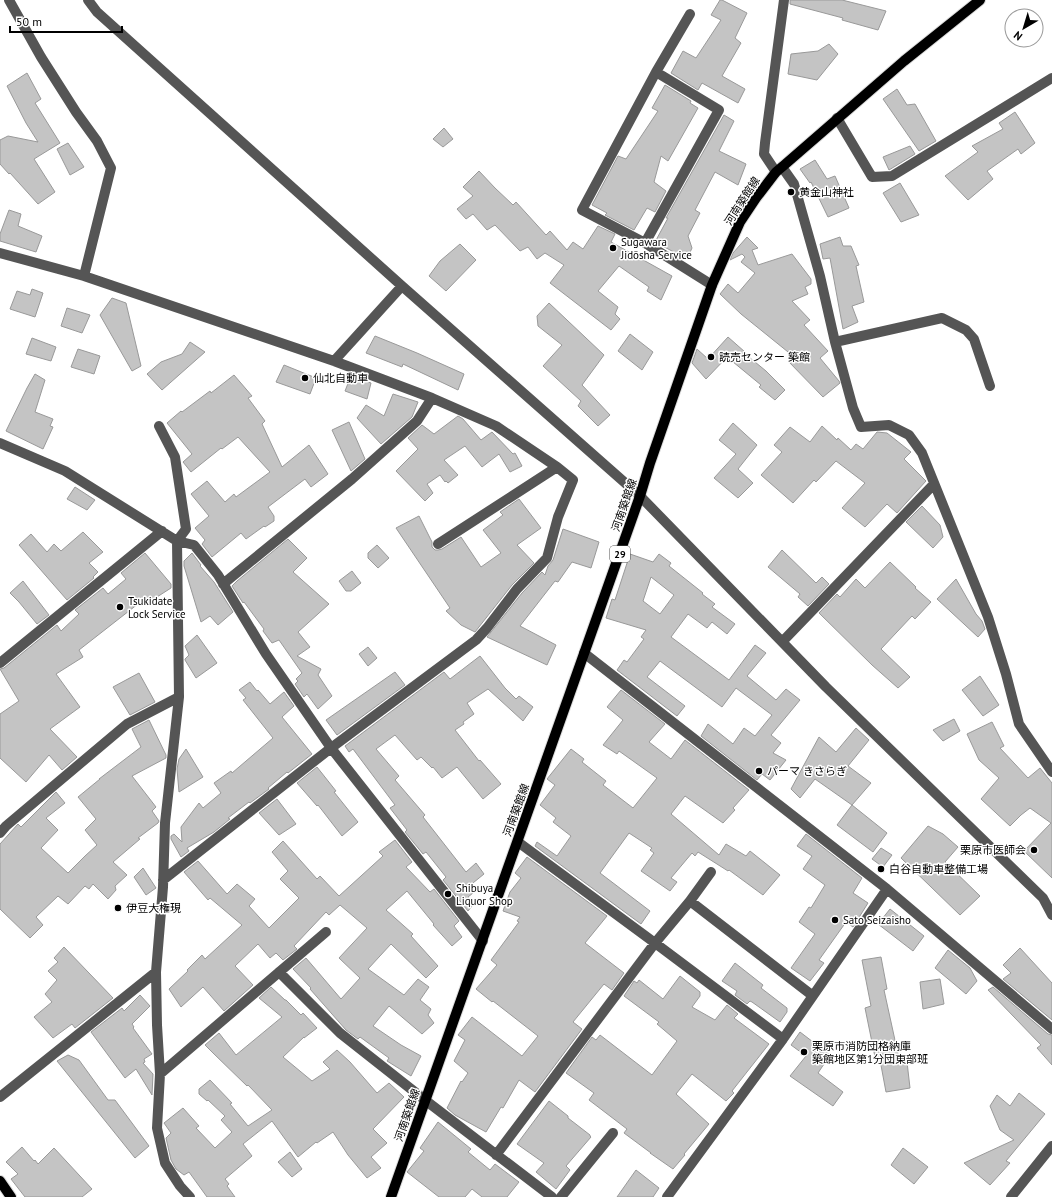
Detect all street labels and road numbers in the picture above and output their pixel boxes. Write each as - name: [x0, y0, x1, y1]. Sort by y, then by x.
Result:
- street label: 河南築館線: [721, 174, 763, 228]
- street label: 河南築館線: [608, 477, 640, 533]
- road number: 29: [610, 546, 630, 562]
- street label: 河南築館線: [500, 782, 532, 838]
- street label: 河南築館線: [391, 1087, 423, 1143]

